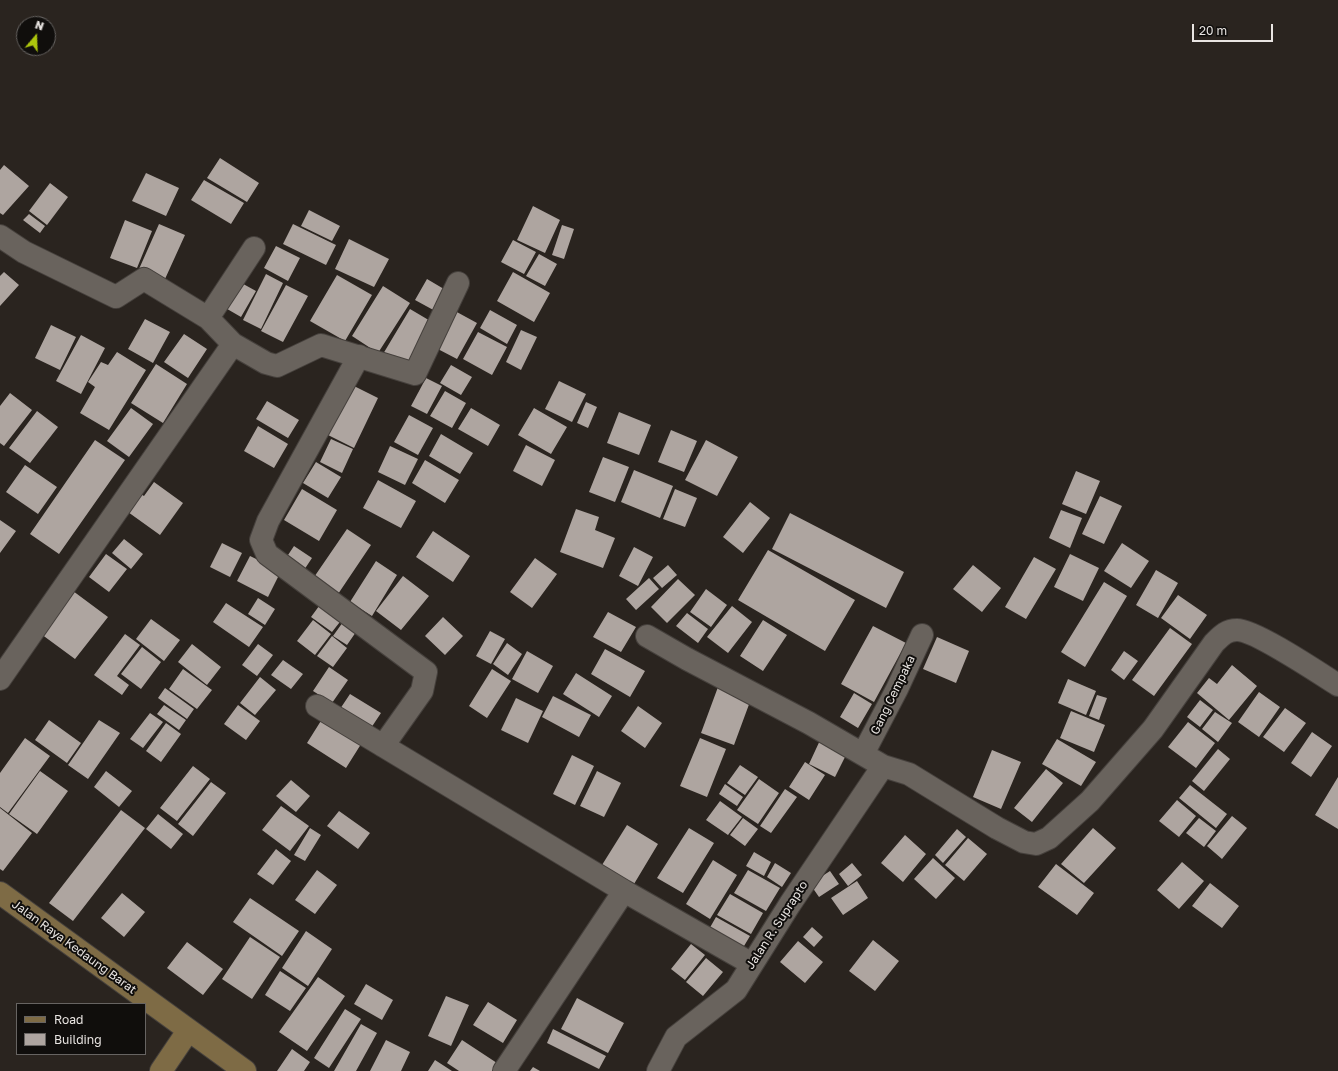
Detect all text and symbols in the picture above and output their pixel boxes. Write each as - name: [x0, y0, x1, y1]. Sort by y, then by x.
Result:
- north arrow: [16, 16, 56, 56]
- scale bar: [1194, 16, 1275, 42]
- text: N: [34, 18, 46, 33]
- text: 20 m: [1199, 23, 1227, 38]
- street label: Gang Cempaka: [868, 653, 918, 737]
- street label: Jalan R. Suprapto: [743, 878, 811, 972]
- street label: Jalan Raya Kedaung Barat: [9, 897, 139, 997]
- legend: [16, 1003, 146, 1055]
- text: Road: [54, 1012, 83, 1027]
- text: Building: [54, 1032, 102, 1047]

